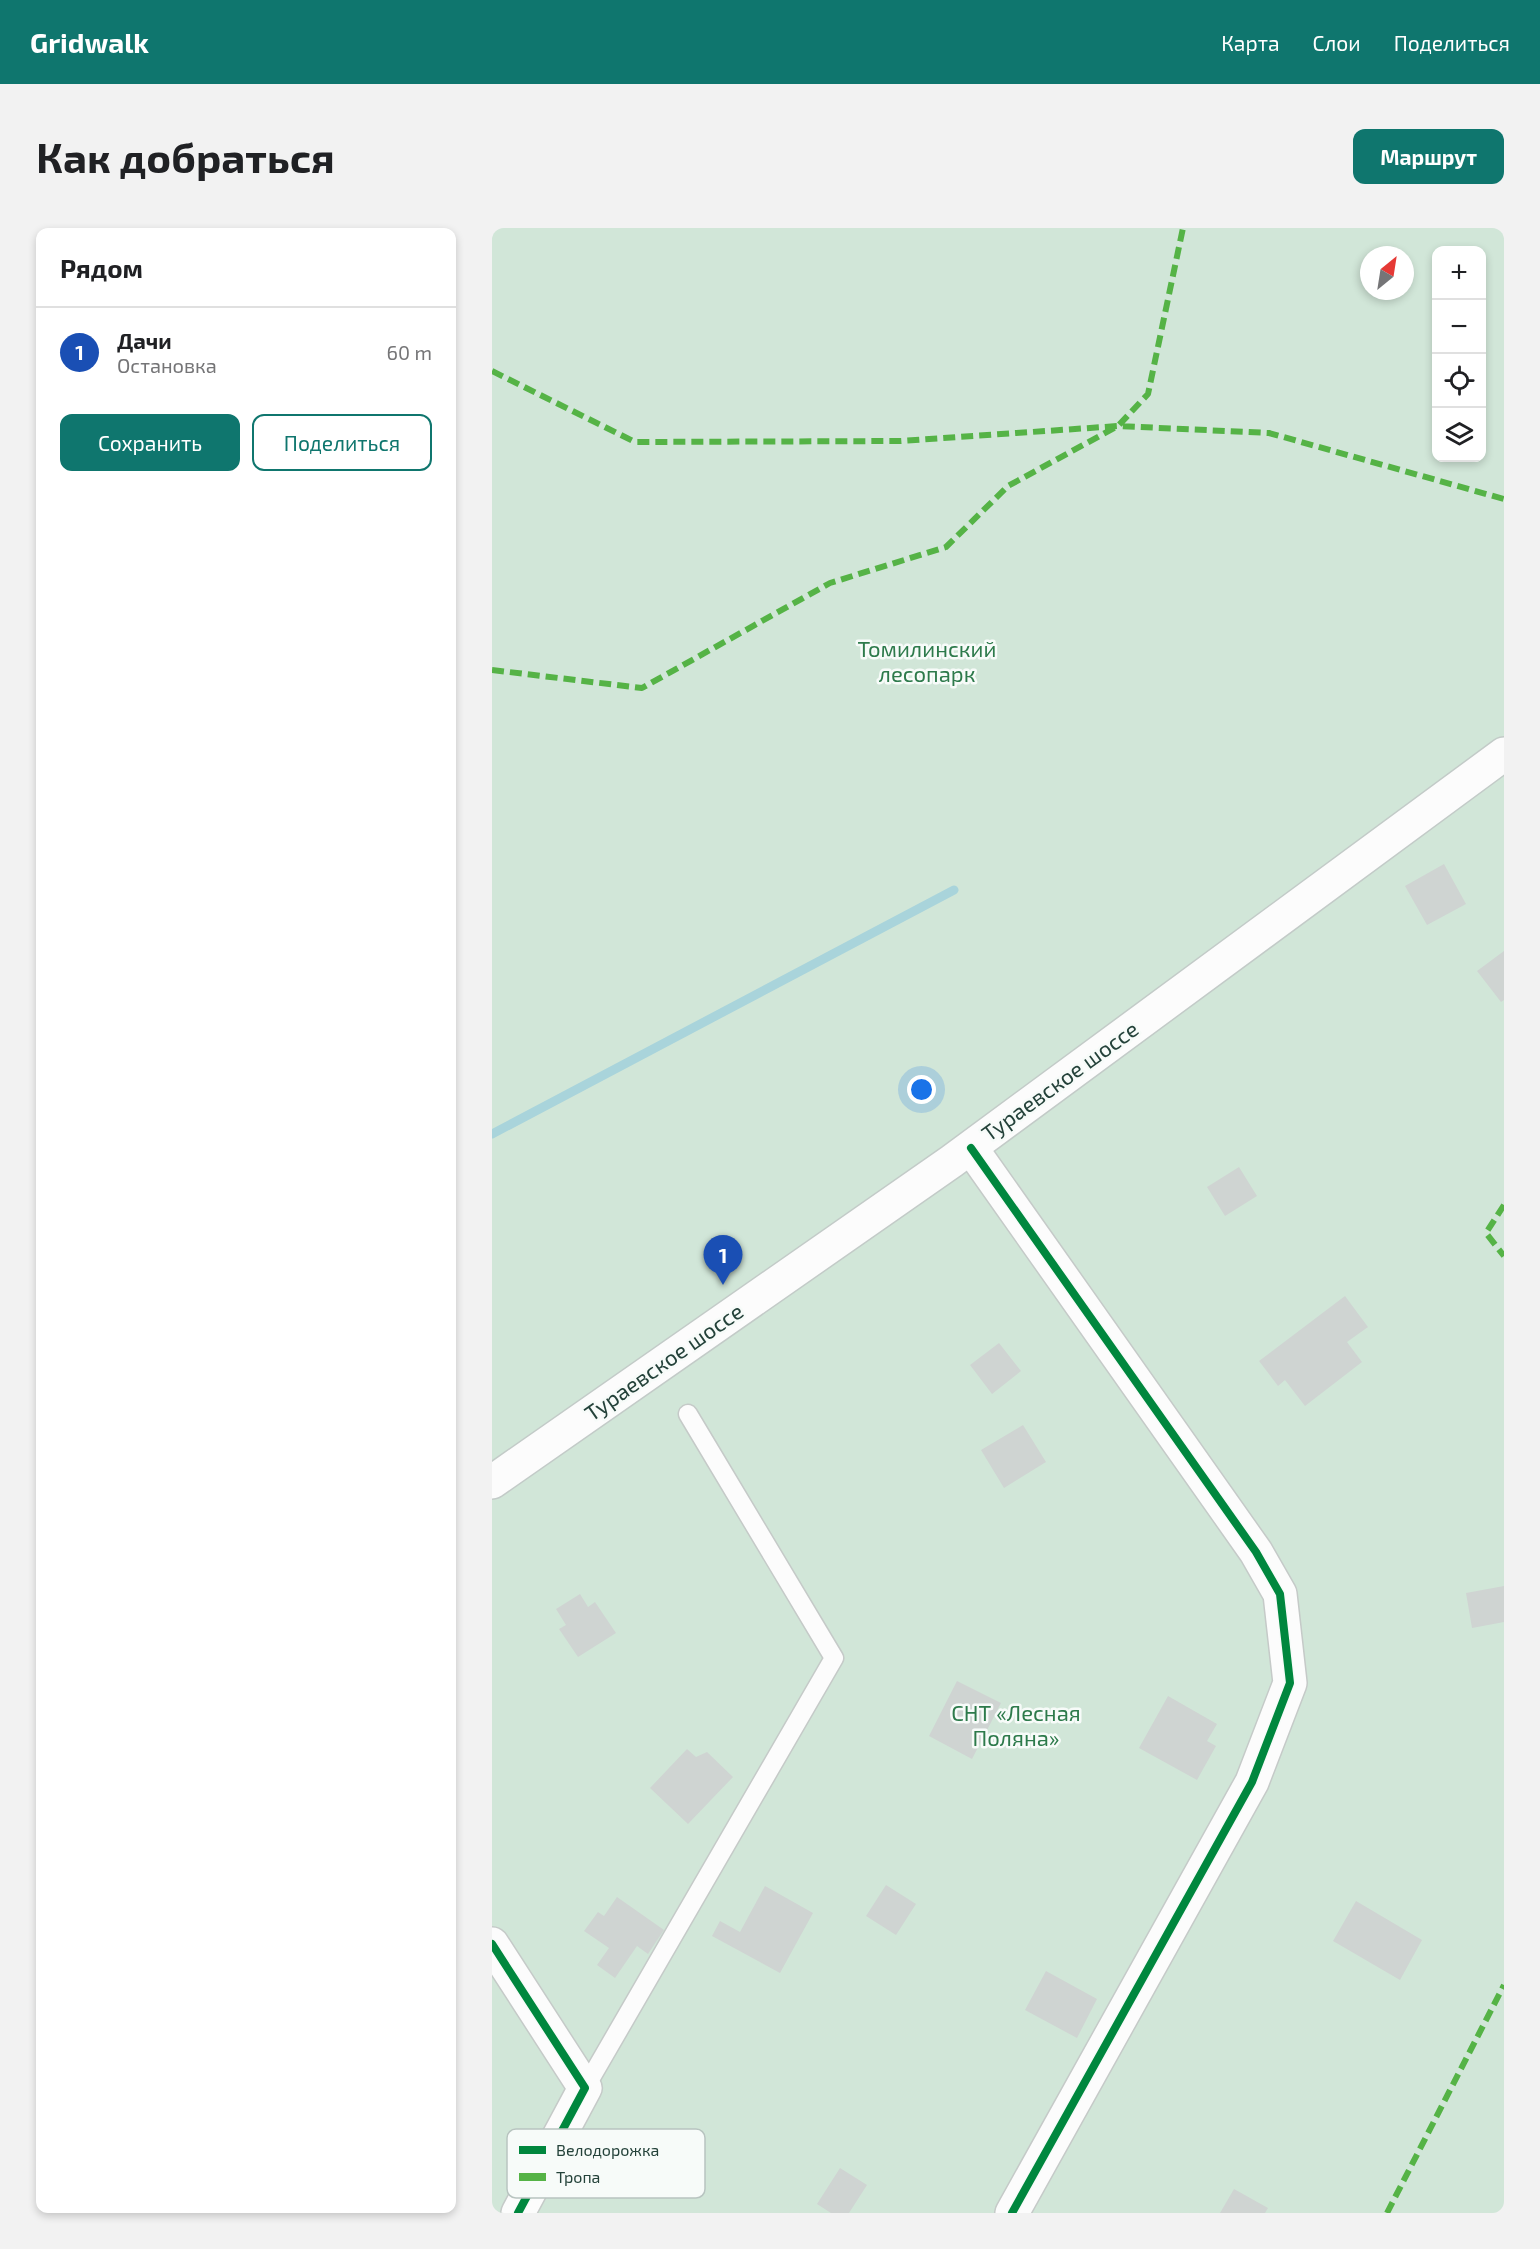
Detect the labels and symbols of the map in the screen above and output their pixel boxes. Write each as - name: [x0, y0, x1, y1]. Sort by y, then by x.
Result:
- north arrow: [1360, 246, 1414, 300]
- park label: Томилинский лесопарк: [858, 635, 996, 686]
- street label: Тураевское шоссе: [976, 1015, 1143, 1147]
- your location: [907, 1075, 936, 1104]
- pin: 1: [704, 1236, 742, 1285]
- street label: Тураевское шоссе: [579, 1297, 748, 1426]
- park label: СНТ «Лесная Поляна»: [951, 1699, 1081, 1750]
- legend: [507, 2129, 705, 2198]
- text: Велодорожка: [556, 2140, 659, 2159]
- text: Тропа: [556, 2167, 600, 2186]

